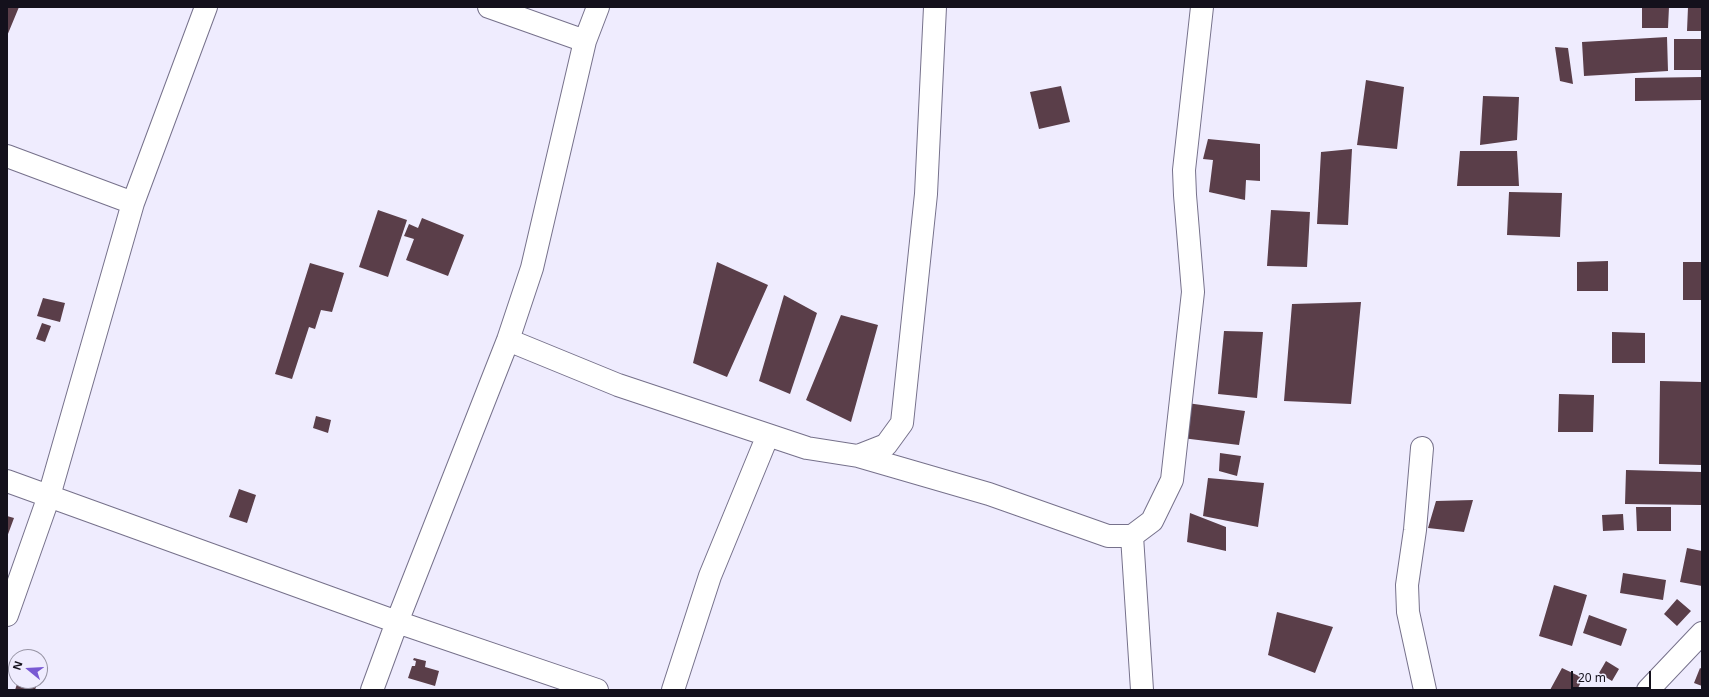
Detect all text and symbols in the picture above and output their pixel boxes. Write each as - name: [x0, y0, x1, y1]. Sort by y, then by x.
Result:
- north arrow: [8, 649, 48, 689]
- text: N: [9, 659, 26, 672]
- scale bar: [1573, 663, 1653, 689]
- text: 20 m: [1578, 669, 1606, 686]

